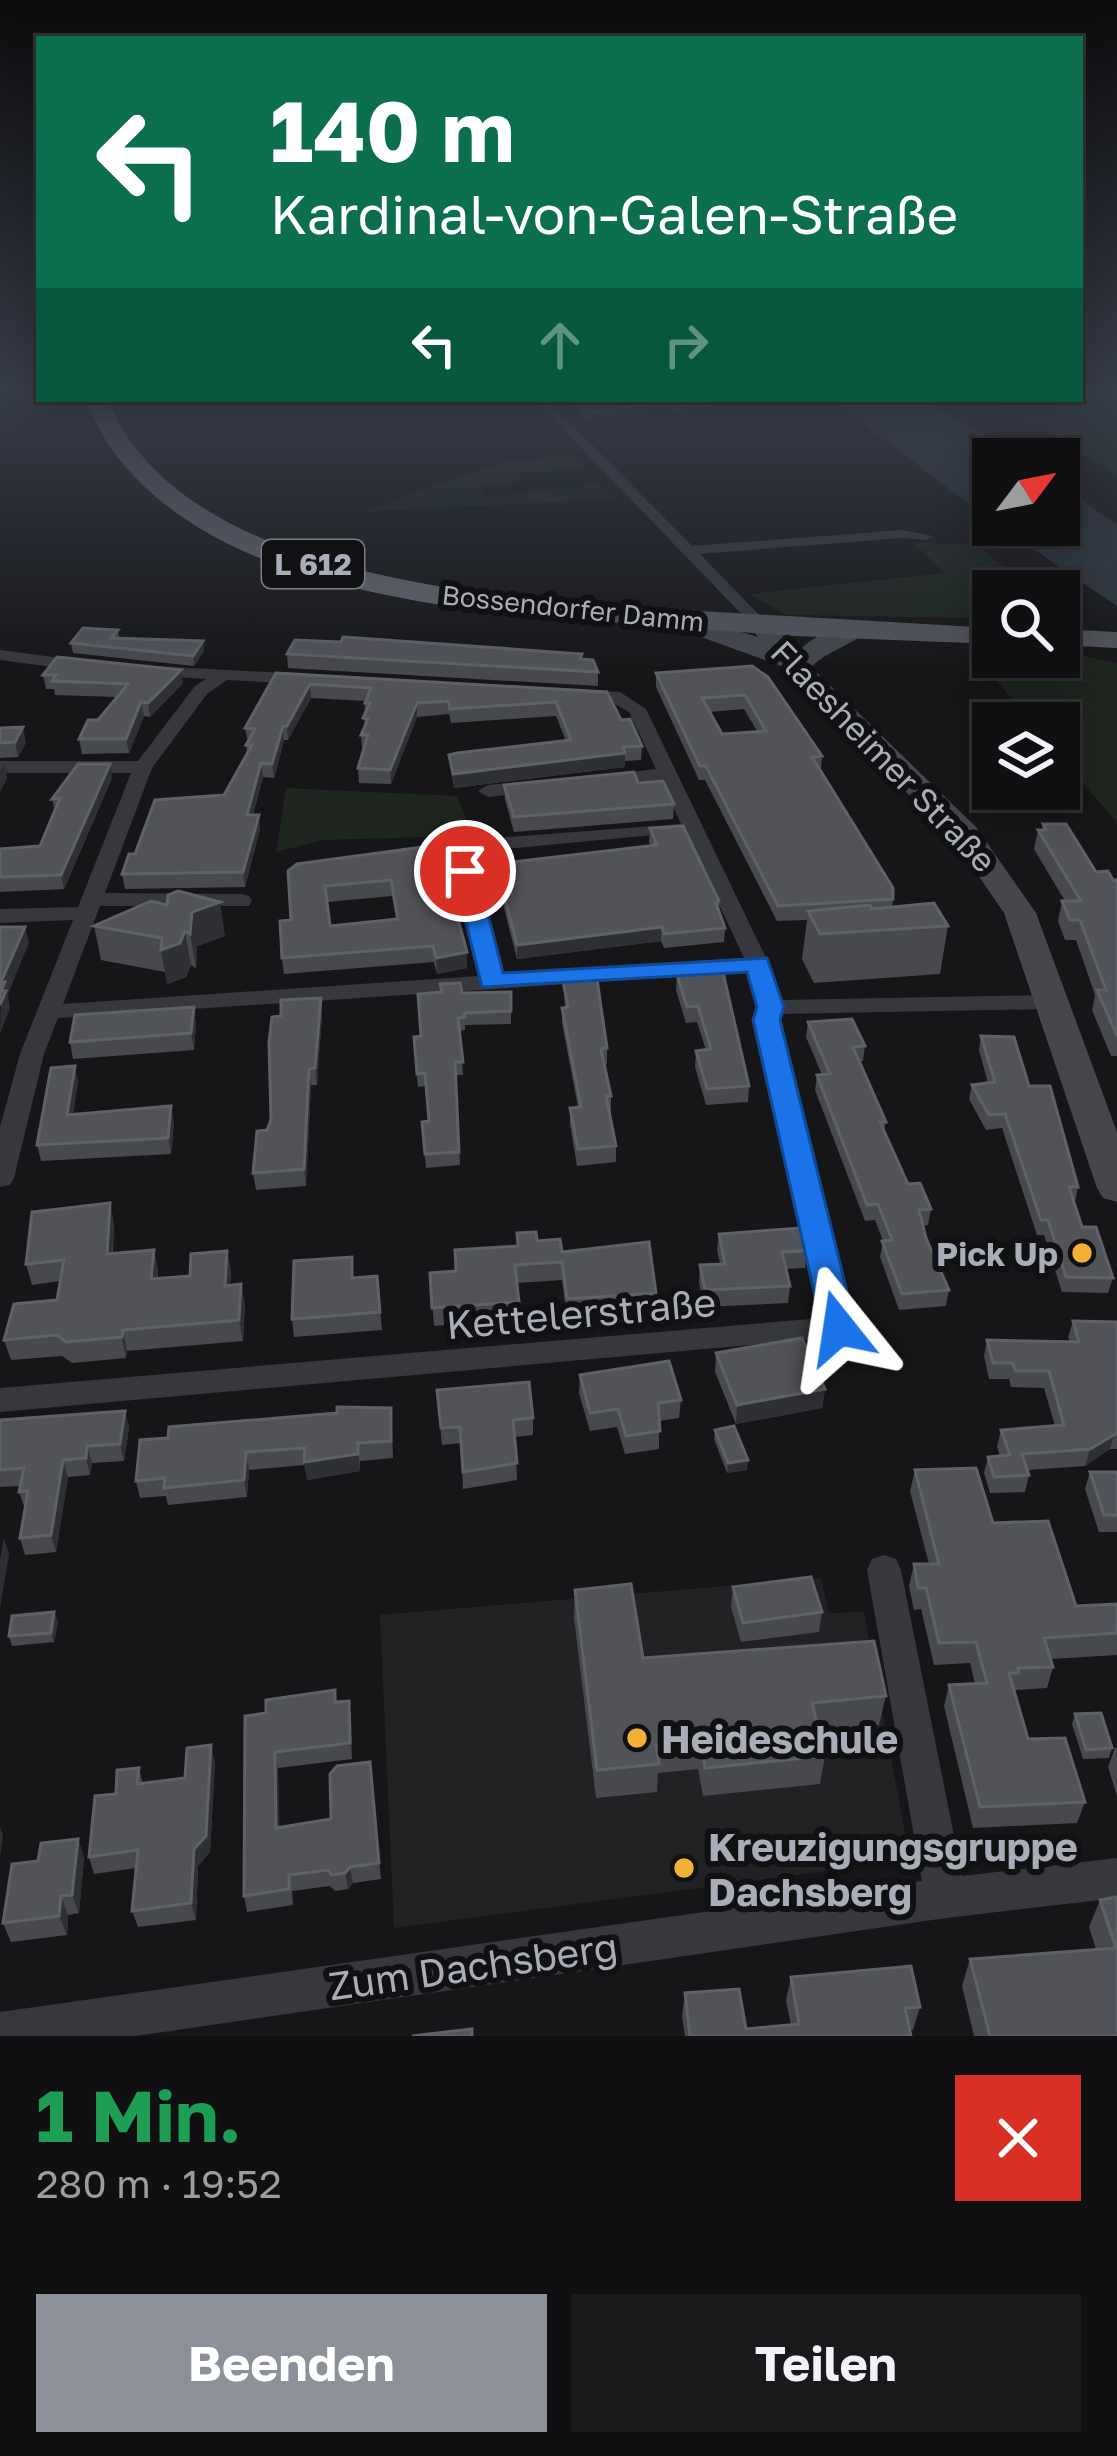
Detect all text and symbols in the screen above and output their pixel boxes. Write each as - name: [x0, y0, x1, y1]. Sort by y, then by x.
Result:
- text: 140 m: [270, 80, 515, 180]
- icon: left: [72, 84, 228, 240]
- text: Kardinal-von-Galen-Straße: [270, 181, 958, 246]
- icon: left: [401, 312, 467, 378]
- icon: ahead: [527, 312, 593, 378]
- icon: right: [653, 312, 719, 378]
- north arrow: [972, 438, 1080, 546]
- map controls: [972, 438, 1080, 810]
- road number: L 612: [262, 540, 364, 588]
- button: search: [972, 570, 1080, 678]
- street label: Bossendorfer Damm: [440, 578, 706, 638]
- street label: Flaesheimer Straße: [764, 632, 1004, 880]
- button: layers: [972, 702, 1080, 810]
- pin: [414, 820, 516, 922]
- icon: arrive: [432, 838, 498, 904]
- place label: Pick Up: [936, 1234, 1058, 1273]
- marker: Pick Up: [1069, 1240, 1095, 1266]
- position arrow: [776, 1265, 902, 1391]
- street label: Kettelerstraße: [444, 1278, 718, 1348]
- place label: Heideschule: [661, 1715, 898, 1762]
- marker: Heideschule: [624, 1725, 650, 1751]
- place label: Kreuzigungsgruppe Dachsberg: [708, 1823, 1078, 1915]
- marker: Kreuzigungsgruppe Dachsberg: [671, 1855, 697, 1881]
- street label: Zum Dachsberg: [326, 1922, 620, 2010]
- text: 1 Min.: [36, 2071, 242, 2158]
- button: close: [955, 2075, 1081, 2201]
- text: 280 m · 19:52: [36, 2160, 282, 2207]
- button: Beenden: [36, 2294, 547, 2432]
- button: Teilen: [571, 2294, 1081, 2432]

